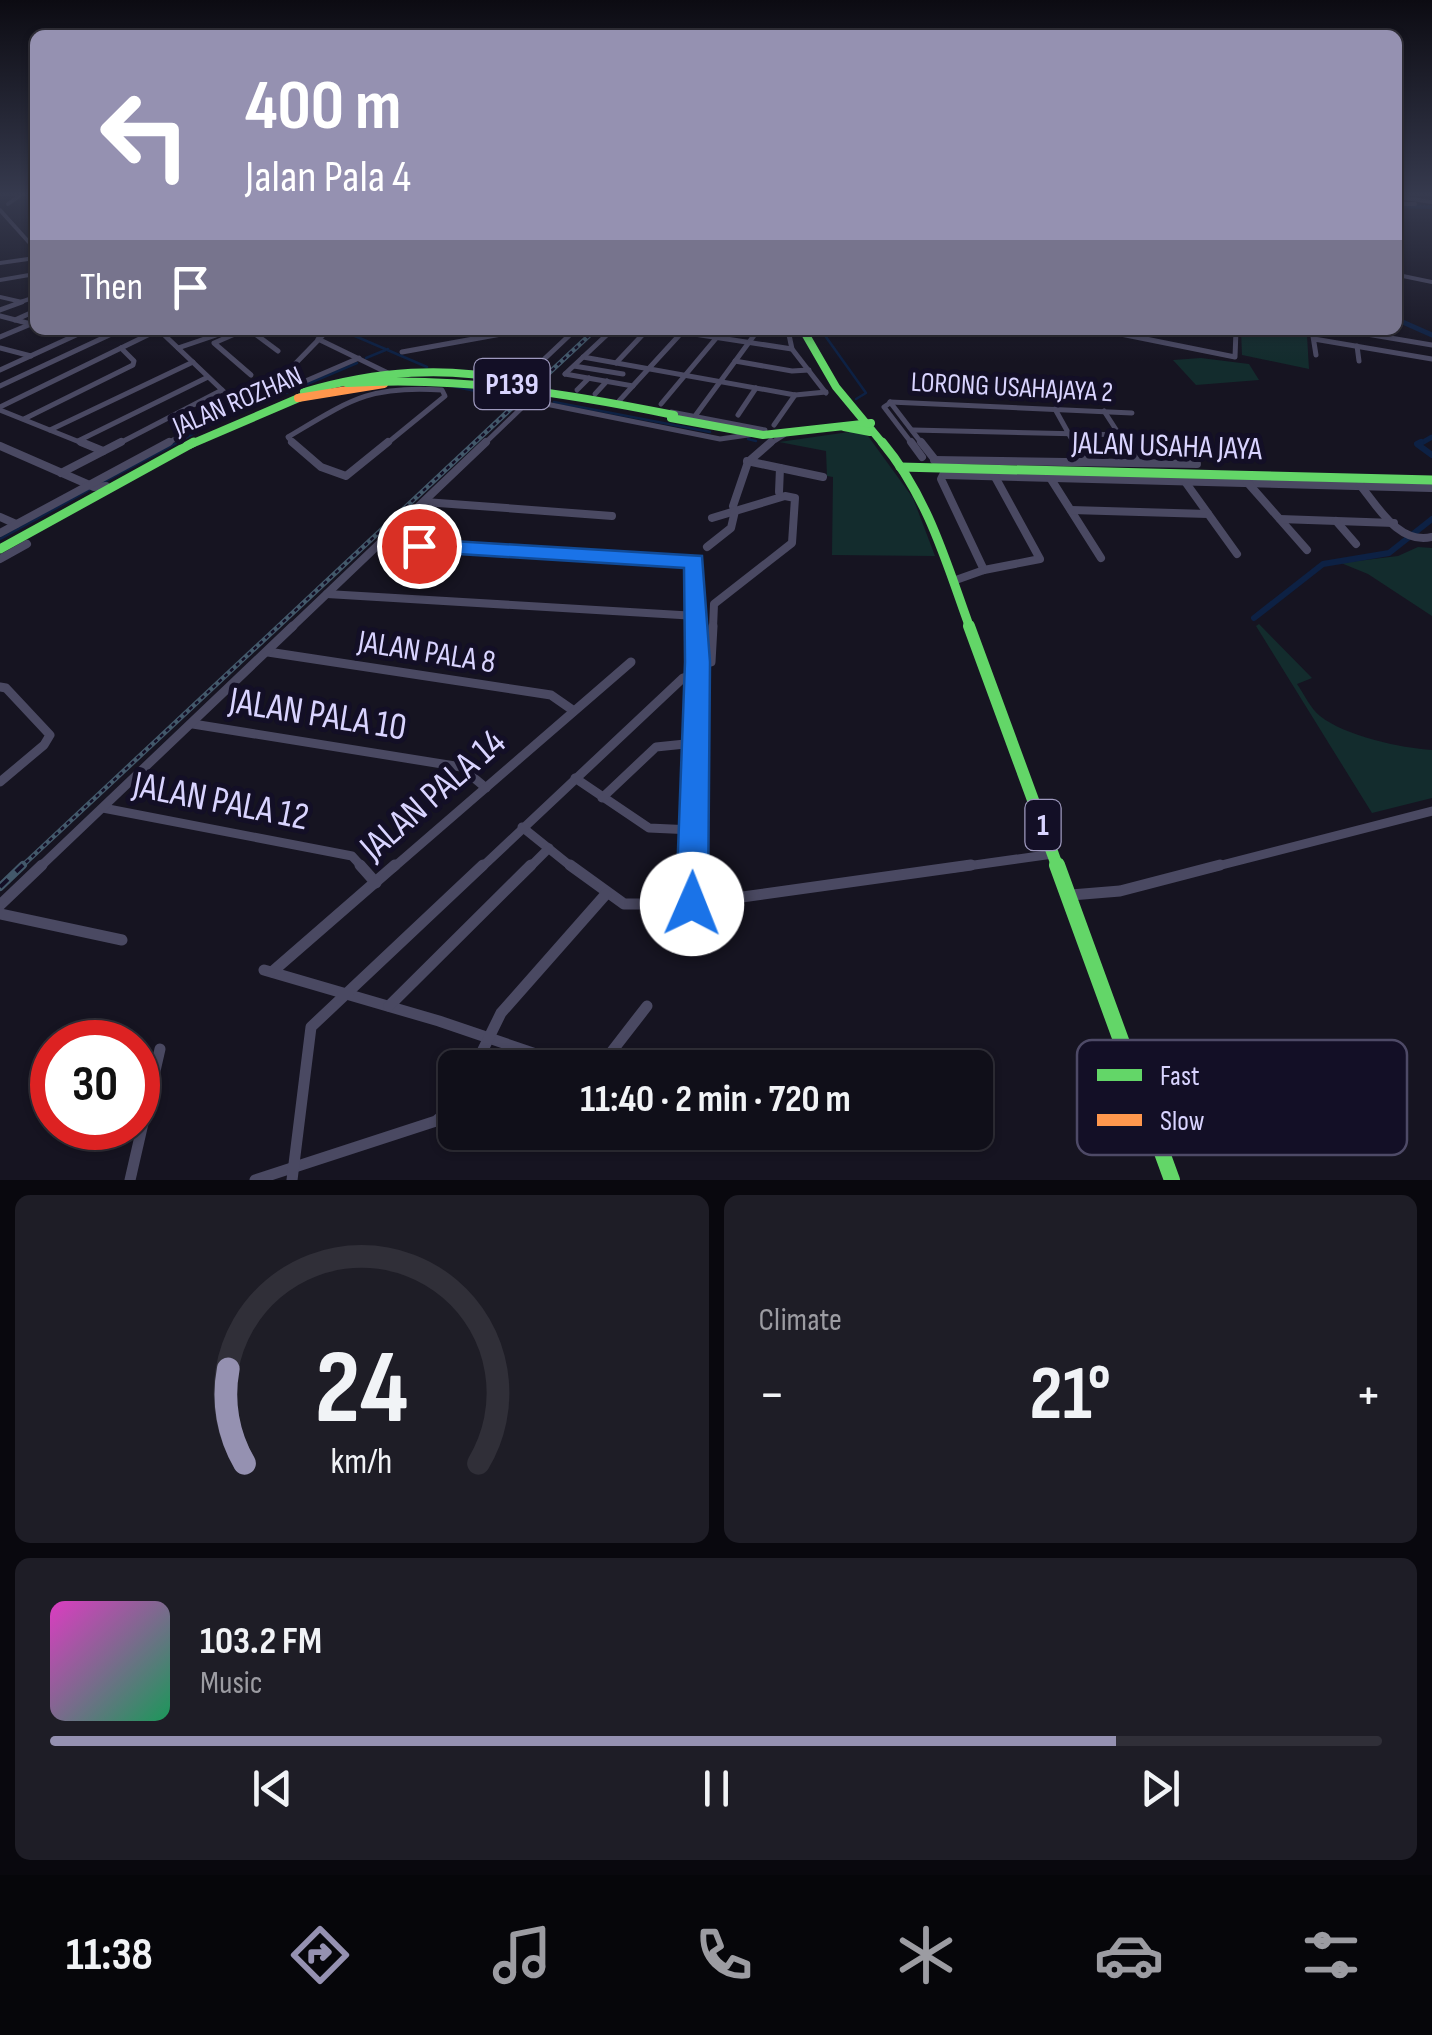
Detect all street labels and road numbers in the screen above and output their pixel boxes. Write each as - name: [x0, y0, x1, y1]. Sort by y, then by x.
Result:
- street label: JALAN ROZHAN: [167, 359, 307, 444]
- road number: P139: [474, 359, 550, 409]
- street label: LORONG USAHAJAYA 2: [910, 366, 1114, 409]
- street label: JALAN USAHA JAYA: [1070, 424, 1263, 469]
- street label: JALAN PALA 8: [354, 622, 498, 683]
- street label: JALAN PALA 10: [225, 678, 409, 751]
- street label: JALAN PALA 14: [350, 720, 515, 871]
- street label: JALAN PALA 12: [128, 762, 312, 841]
- road number: 1: [1026, 800, 1060, 850]

